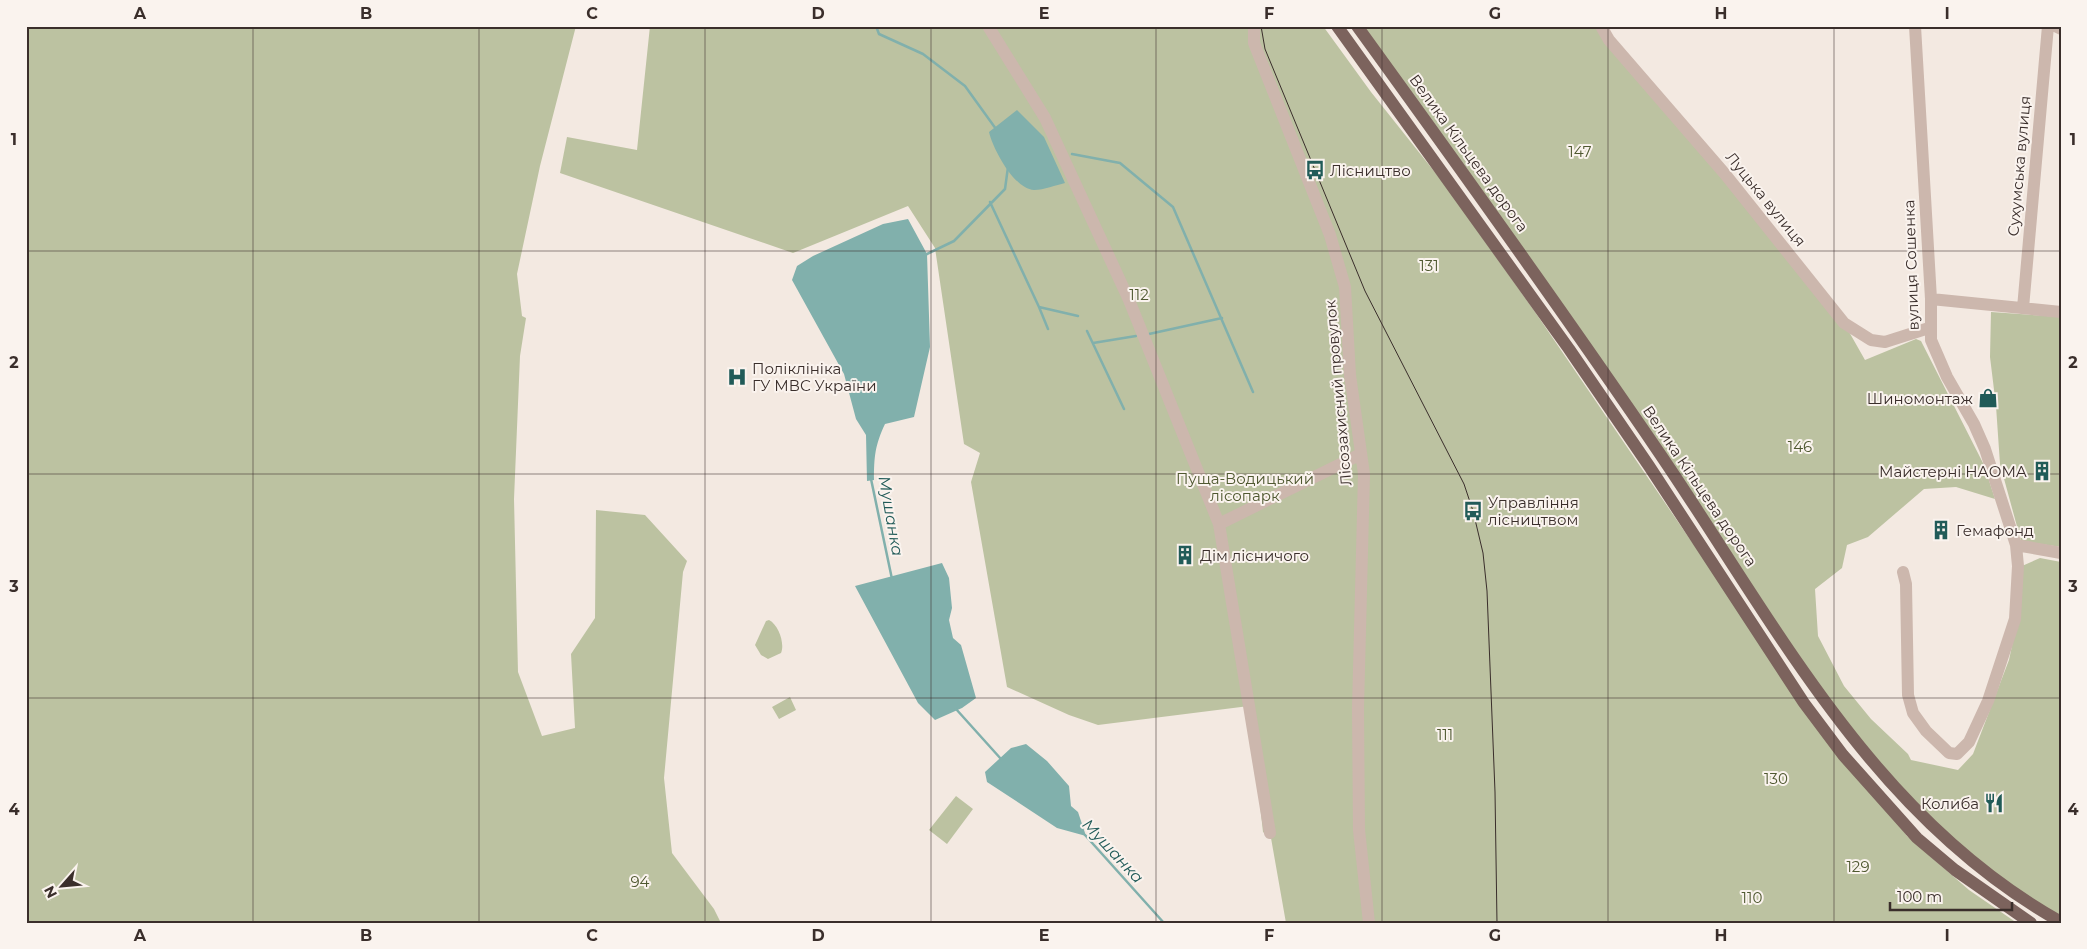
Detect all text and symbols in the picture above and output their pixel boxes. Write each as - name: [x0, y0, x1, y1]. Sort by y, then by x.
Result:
- text: A: [133, 4, 147, 23]
- text: B: [360, 4, 372, 23]
- text: C: [586, 4, 598, 23]
- text: D: [811, 4, 825, 23]
- text: E: [1039, 4, 1049, 23]
- text: F: [1264, 4, 1274, 23]
- text: G: [1489, 4, 1501, 23]
- text: H: [1715, 4, 1727, 23]
- text: I: [1944, 4, 1950, 23]
- street label: Велика Кільцева дорога: [1405, 71, 1533, 235]
- street label: Сухумська вулиця: [2003, 95, 2035, 237]
- text: 1: [11, 130, 17, 149]
- text: 1: [2070, 130, 2076, 149]
- park label: 147: [1568, 142, 1592, 161]
- street label: Луцька вулиця: [1722, 148, 1810, 250]
- bus stop icon: Лісництво: [1304, 159, 1326, 181]
- place label: Лісництво: [1330, 161, 1411, 180]
- street label: вулиця Сошенка: [1899, 199, 1923, 331]
- park label: 131: [1419, 256, 1439, 275]
- park label: 112: [1129, 285, 1149, 304]
- street label: Лісозахисний провулок: [1320, 299, 1356, 487]
- text: 2: [9, 353, 19, 372]
- text: 2: [2068, 353, 2078, 372]
- place label: Поліклініка ГУ МВС України: [752, 359, 876, 395]
- hospital icon: Поліклініка ГУ МВС України: [726, 366, 748, 388]
- shop icon: Шиномонтаж: [1977, 387, 1999, 409]
- place label: Шиномонтаж: [1867, 389, 1974, 408]
- street label: Велика Кільцева дорога: [1639, 402, 1761, 570]
- park label: 146: [1788, 437, 1812, 456]
- building icon: Майстерні НАОМА: [2031, 460, 2053, 482]
- place label: Майстерні НАОМА: [1879, 462, 2027, 481]
- park label: Пуща-Водицький лісопарк: [1176, 469, 1314, 505]
- water label: Мушанка: [875, 474, 907, 558]
- place label: Управління лісництвом: [1488, 493, 1579, 529]
- bus stop icon: Управління лісництвом: [1462, 500, 1484, 522]
- building icon: Гемафонд: [1930, 519, 1952, 541]
- place label: Гемафонд: [1956, 521, 2034, 540]
- building icon: Дім лісничого: [1174, 544, 1196, 566]
- place label: Дім лісничого: [1200, 546, 1309, 565]
- text: 3: [8, 577, 19, 596]
- text: 3: [2067, 577, 2078, 596]
- park label: 111: [1437, 725, 1453, 744]
- park label: 130: [1764, 769, 1788, 788]
- restaurant icon: Колиба: [1983, 792, 2005, 814]
- place label: Колиба: [1921, 794, 1979, 813]
- text: 4: [8, 800, 20, 819]
- text: 4: [2067, 800, 2079, 819]
- water label: Мушанка: [1078, 815, 1148, 887]
- park label: 129: [1846, 857, 1870, 876]
- north arrow: [38, 862, 88, 912]
- park label: 94: [630, 872, 650, 891]
- scale bar: [1890, 879, 2012, 911]
- text: N: [40, 883, 61, 901]
- text: 100 m: [1897, 887, 1942, 906]
- park label: 110: [1742, 888, 1762, 907]
- text: A: [133, 926, 147, 945]
- text: B: [360, 926, 372, 945]
- text: C: [586, 926, 598, 945]
- text: D: [811, 926, 825, 945]
- text: E: [1039, 926, 1049, 945]
- text: F: [1264, 926, 1274, 945]
- text: G: [1489, 926, 1501, 945]
- text: H: [1715, 926, 1727, 945]
- text: I: [1944, 926, 1950, 945]

